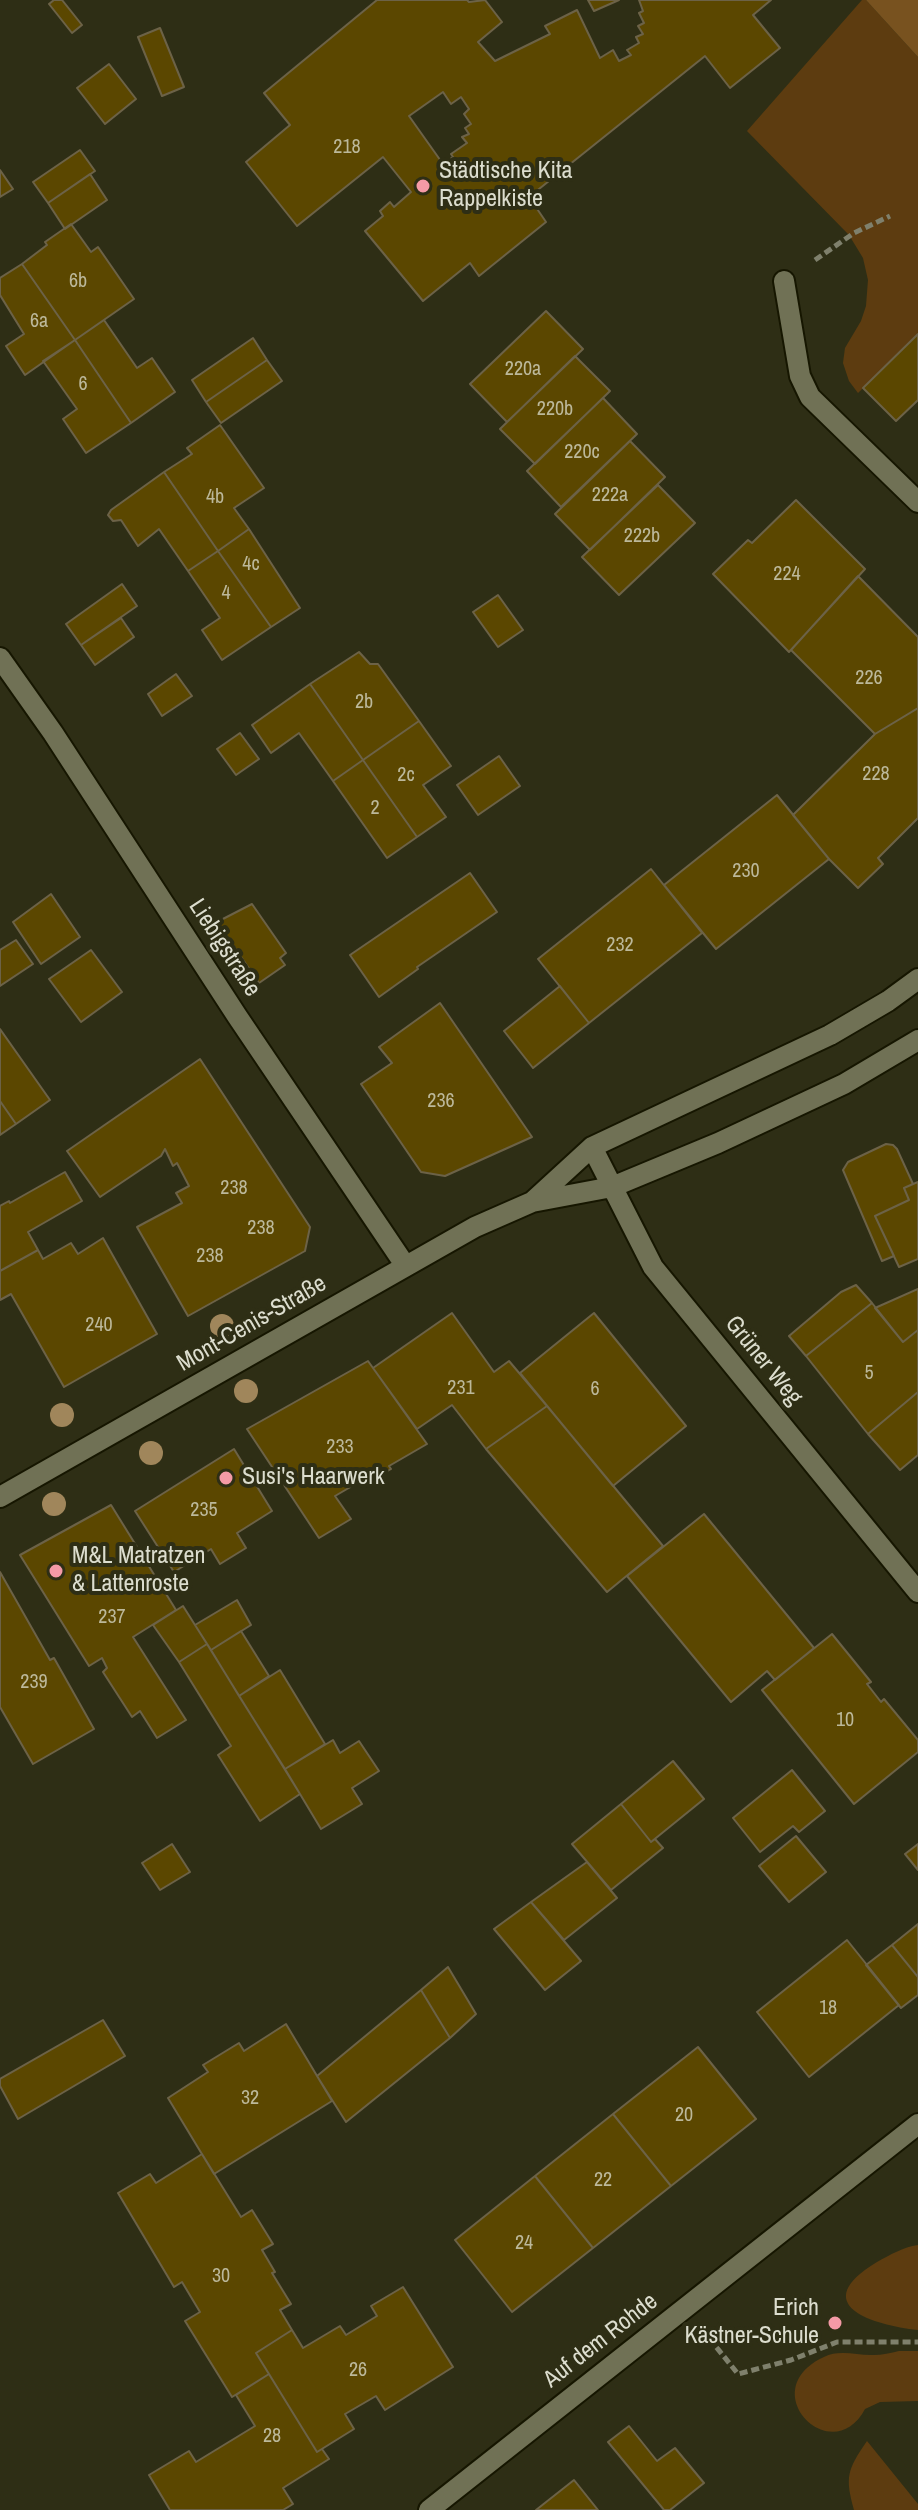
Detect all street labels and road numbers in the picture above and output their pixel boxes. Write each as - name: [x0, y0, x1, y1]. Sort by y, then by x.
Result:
- street label: Liebigstraße: [182, 894, 266, 1002]
- street label: Mont-Cenis-Straße: [172, 1270, 332, 1378]
- street label: Grüner Weg: [718, 1310, 808, 1412]
- street label: Auf dem Rohde: [538, 2288, 664, 2394]

